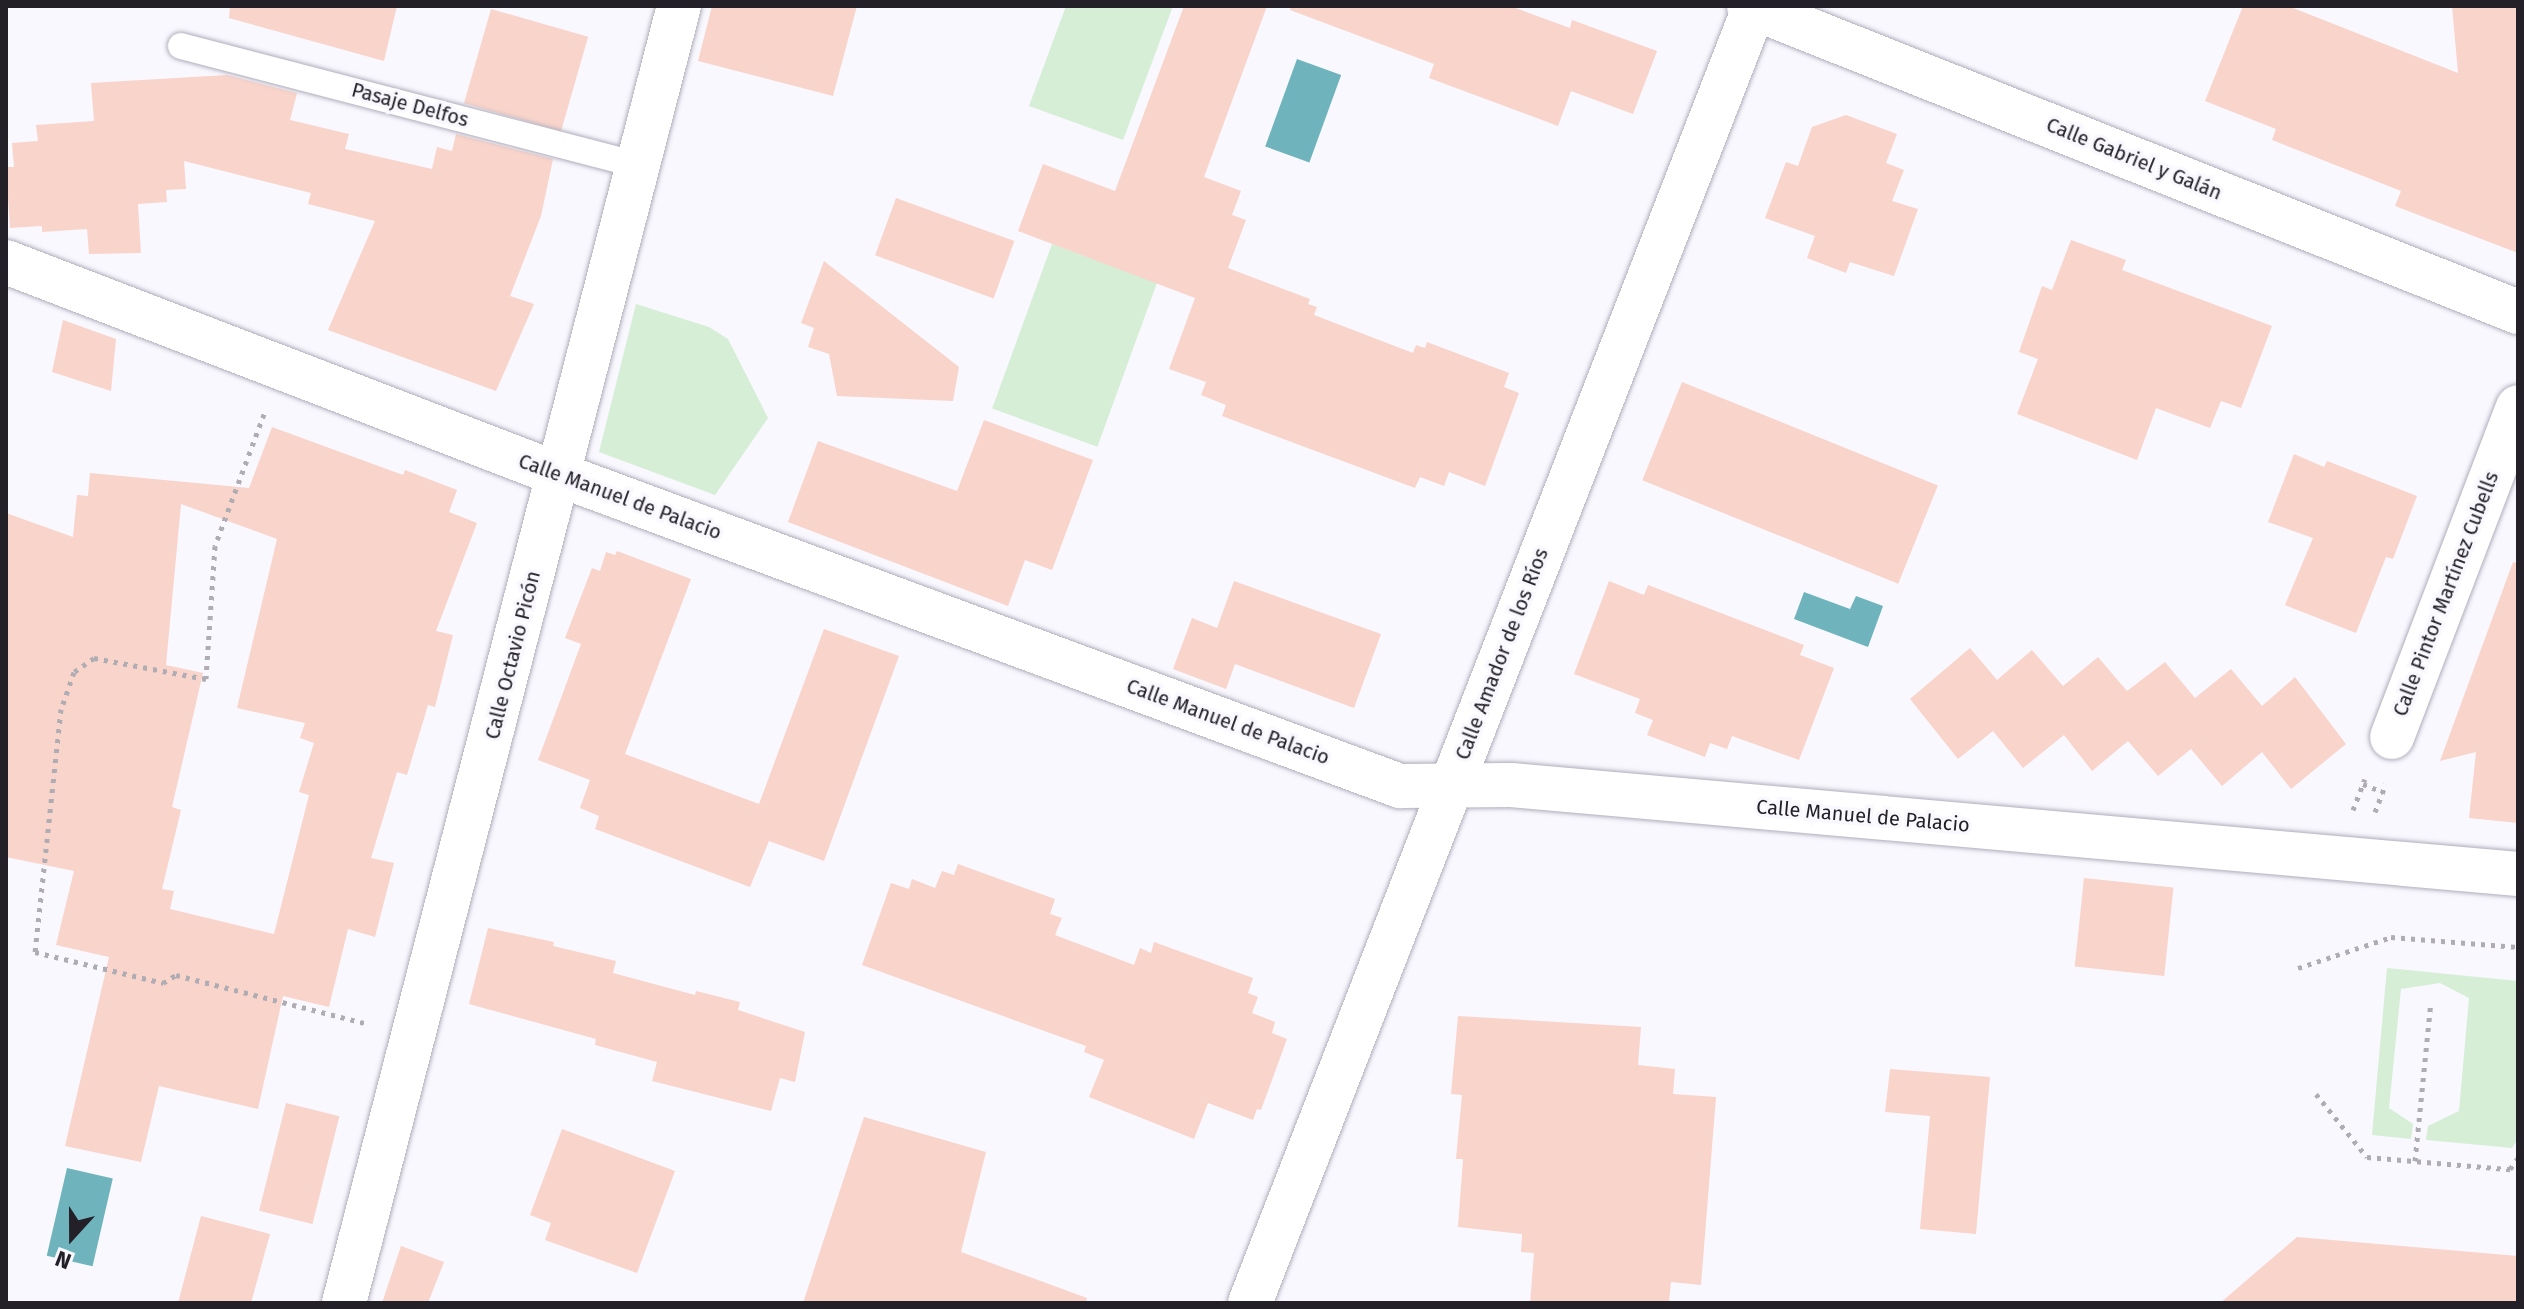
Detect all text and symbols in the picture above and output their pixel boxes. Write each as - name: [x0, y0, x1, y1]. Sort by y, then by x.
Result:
- street label: Pasaje Delfos: [349, 78, 471, 132]
- street label: Calle Gabriel y Galán: [2043, 113, 2225, 205]
- street label: Calle Manuel de Palacio: [515, 449, 725, 545]
- street label: Calle Pintor Martínez Cubells: [2388, 468, 2504, 720]
- street label: Calle Amador de los Ríos: [1451, 545, 1553, 763]
- street label: Calle Octavio Picón: [480, 568, 546, 742]
- street label: Calle Manuel de Palacio: [1123, 674, 1333, 770]
- street label: Calle Manuel de Palacio: [1755, 795, 1971, 837]
- north arrow: [32, 1197, 112, 1277]
- text: N: [52, 1245, 75, 1275]

